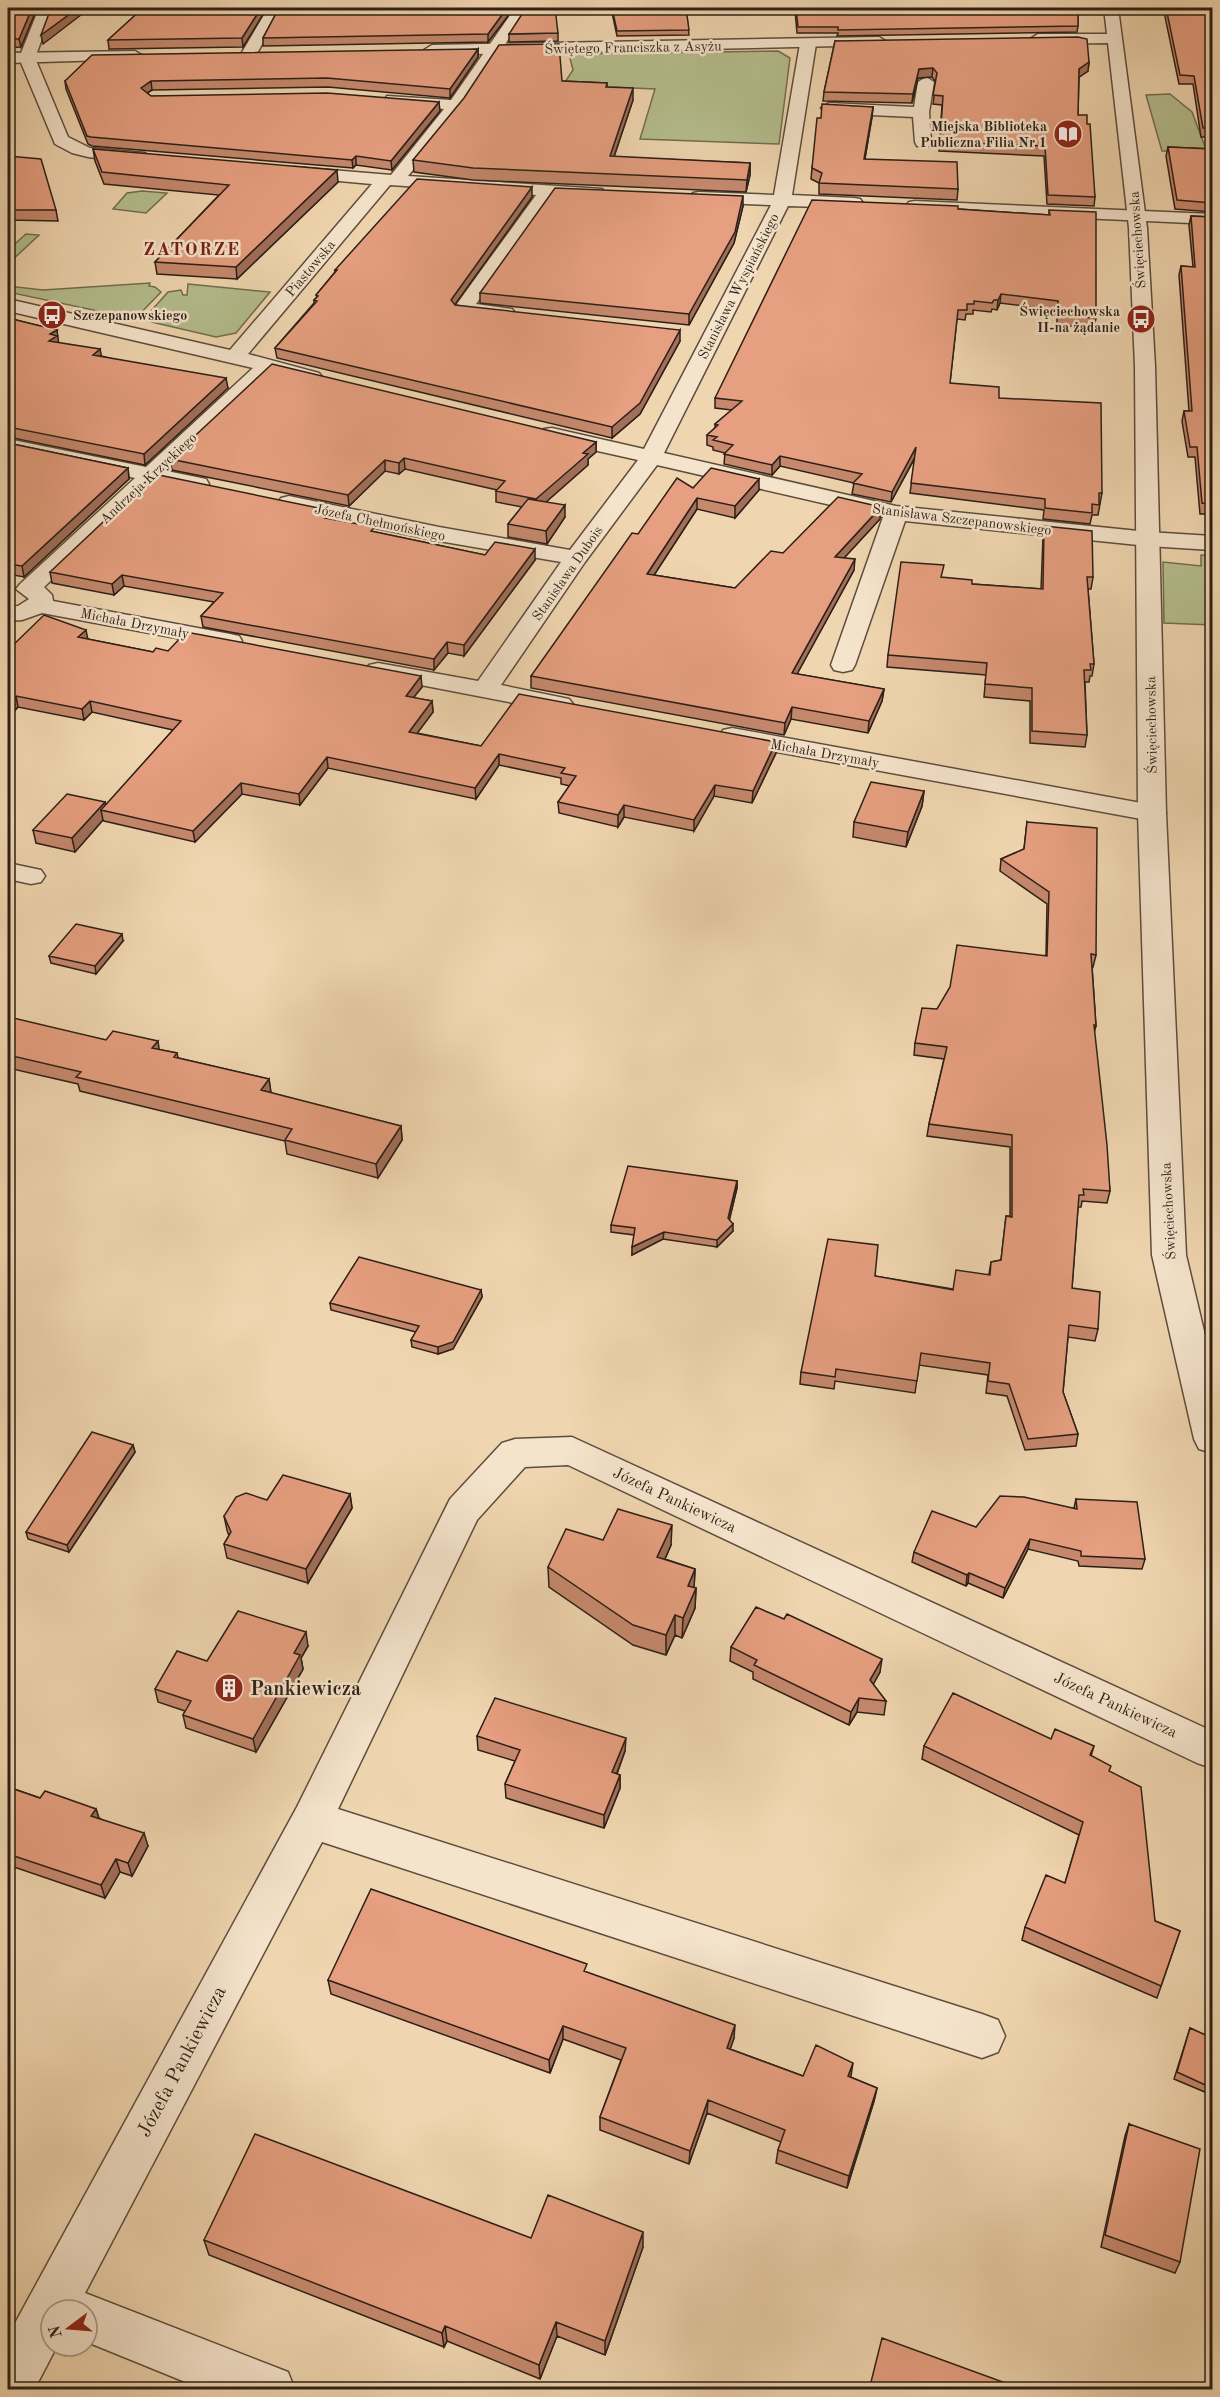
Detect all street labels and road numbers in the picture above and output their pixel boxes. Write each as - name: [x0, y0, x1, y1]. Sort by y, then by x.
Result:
- street label: Świętego Franciszka z Asyżu: [544, 35, 722, 57]
- street label: Święciechowska: [1124, 191, 1148, 289]
- street label: Stanisława Wyspiańskiego: [696, 211, 782, 362]
- street label: Piastowska: [283, 238, 338, 300]
- street label: Andrzeja Krzyckiego: [98, 430, 200, 527]
- street label: Józefa Chełmońskiego: [313, 502, 447, 544]
- street label: Stanisława Szczepanowskiego: [871, 502, 1052, 538]
- street label: Stanisława Dubois: [530, 524, 606, 623]
- street label: Michała Drzymały: [79, 607, 191, 641]
- street label: Święciechowska: [1140, 676, 1160, 774]
- street label: Michała Drzymały: [769, 738, 881, 771]
- street label: Święciechowska: [1155, 1162, 1179, 1260]
- street label: Józefa Pankiewicza: [610, 1465, 738, 1536]
- street label: Józefa Pankiewicza: [1051, 1670, 1179, 1741]
- street label: Józefa Pankiewicza: [135, 1983, 231, 2141]

